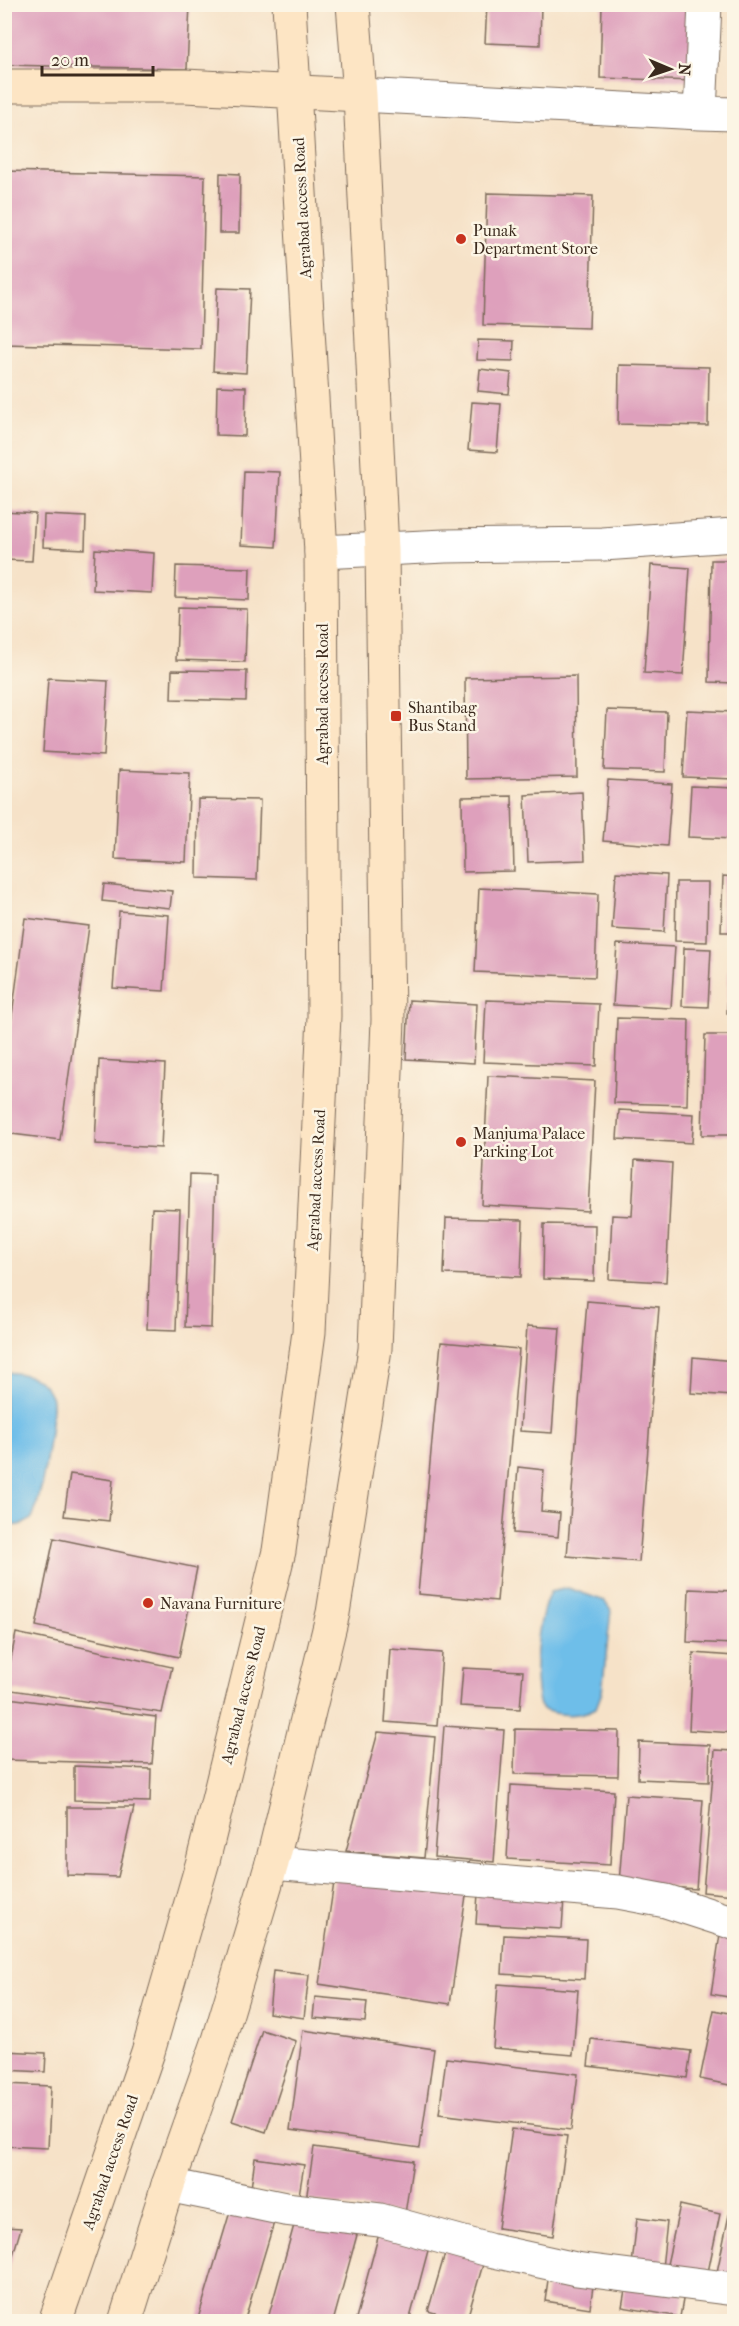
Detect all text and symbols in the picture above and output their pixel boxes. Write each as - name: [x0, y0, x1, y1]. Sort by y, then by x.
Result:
- scale bar: [42, 39, 153, 77]
- north arrow: [640, 39, 700, 99]
- text: 20 m: [51, 50, 89, 71]
- text: N: [675, 63, 694, 77]
- street label: Agrabad access Road: [289, 137, 315, 280]
- place label: Punak Department Store: [473, 221, 598, 258]
- marker: Punak Department Store: [454, 232, 468, 246]
- street label: Agrabad access Road: [313, 623, 332, 766]
- place label: Shantibag Bus Stand: [408, 698, 477, 735]
- marker: Shantibag Bus Stand: [389, 709, 403, 723]
- street label: Agrabad access Road: [303, 1109, 329, 1252]
- place label: Manjuma Palace Parking Lot: [473, 1124, 585, 1161]
- marker: Manjuma Palace Parking Lot: [454, 1135, 468, 1149]
- place label: Navana Furniture: [160, 1594, 282, 1613]
- marker: Navana Furniture: [141, 1596, 155, 1610]
- street label: Agrabad access Road: [216, 1624, 269, 1767]
- street label: Agrabad access Road: [78, 2092, 142, 2233]

